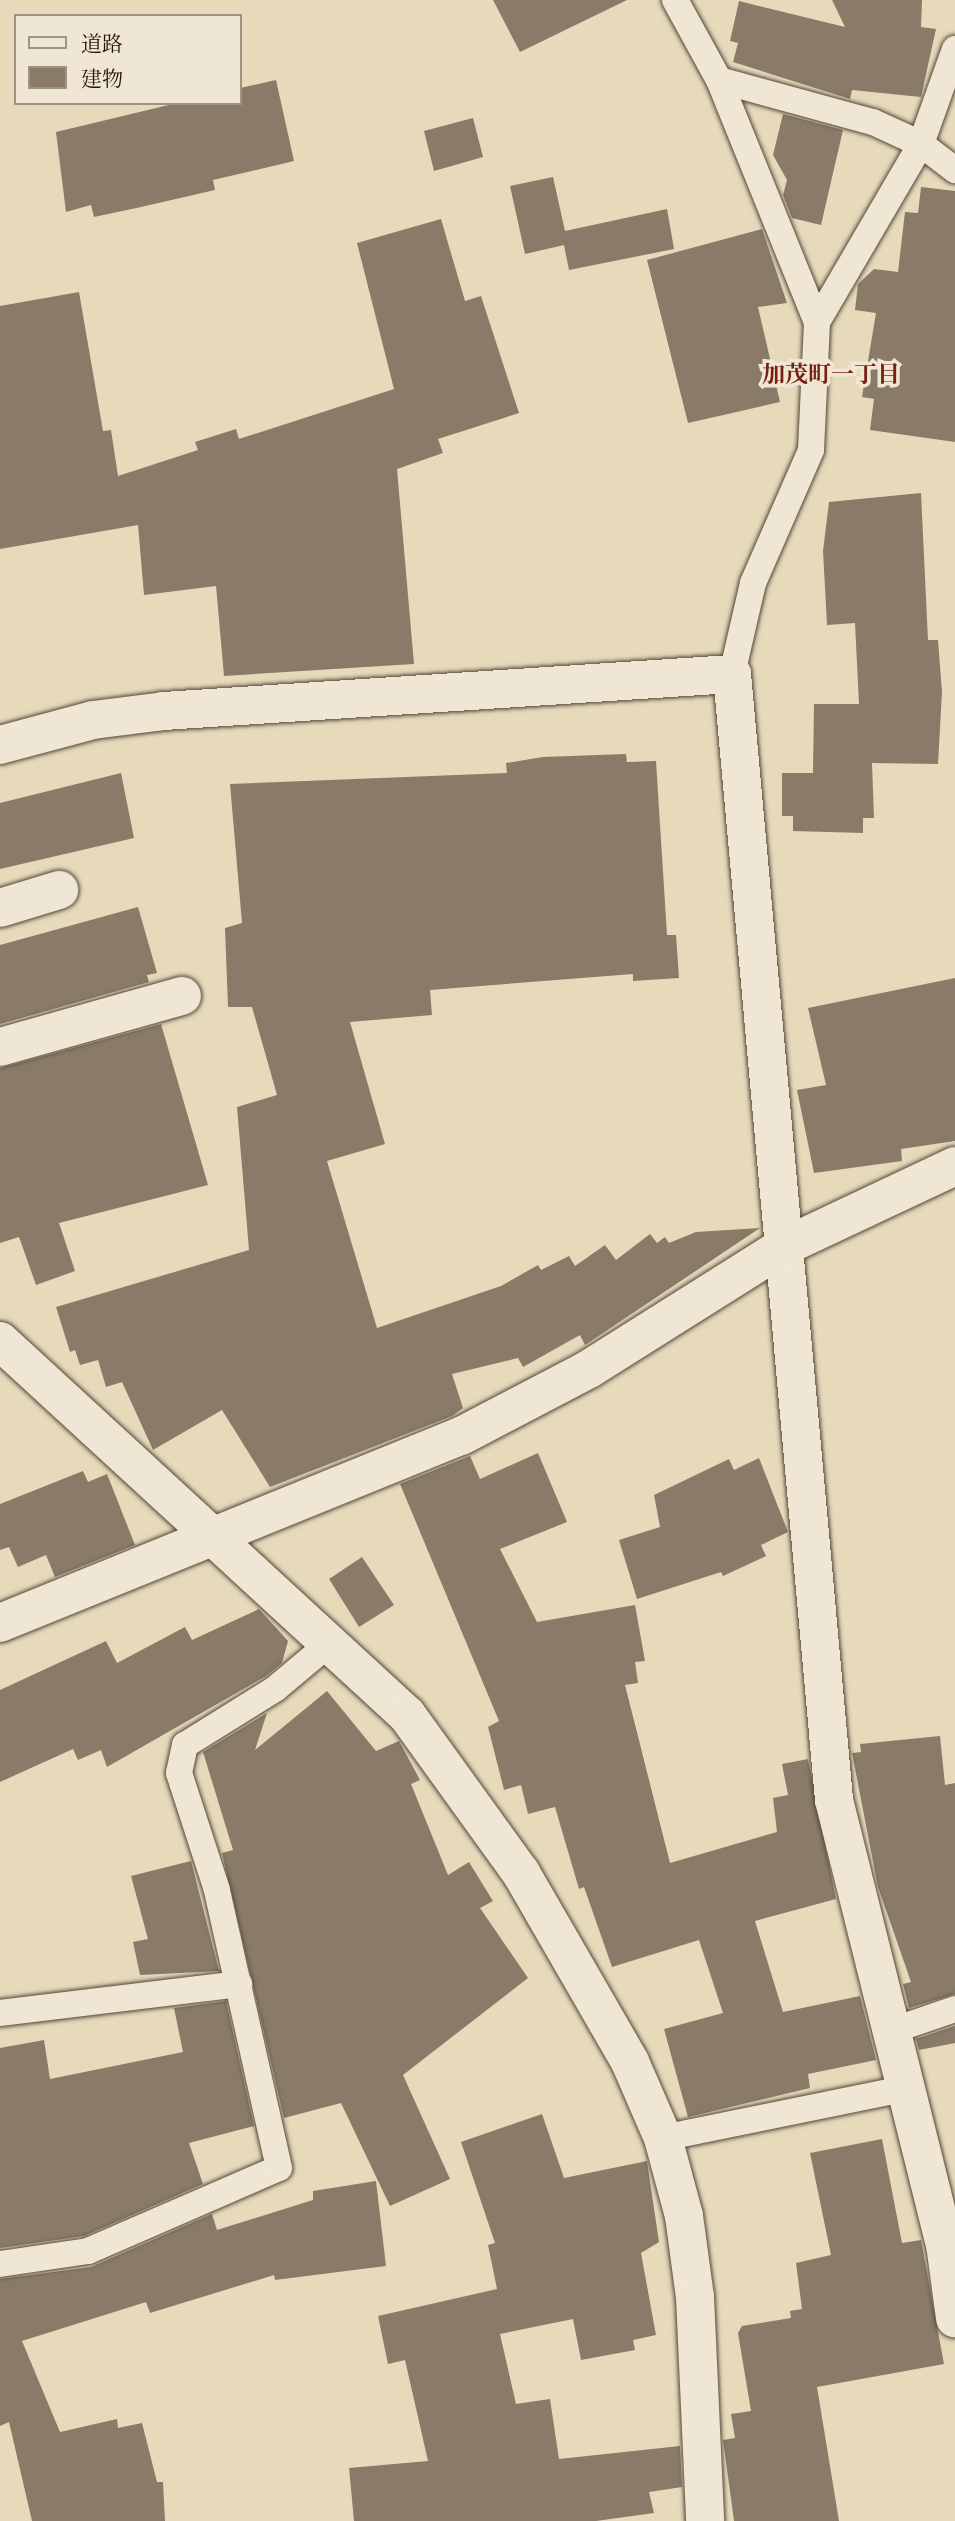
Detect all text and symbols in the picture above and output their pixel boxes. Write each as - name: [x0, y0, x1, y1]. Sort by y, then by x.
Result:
- legend: [14, 14, 242, 105]
- text: 道路: [81, 30, 123, 58]
- text: 建物: [81, 65, 123, 93]
- district label: 加茂町一丁目: [762, 361, 900, 389]

